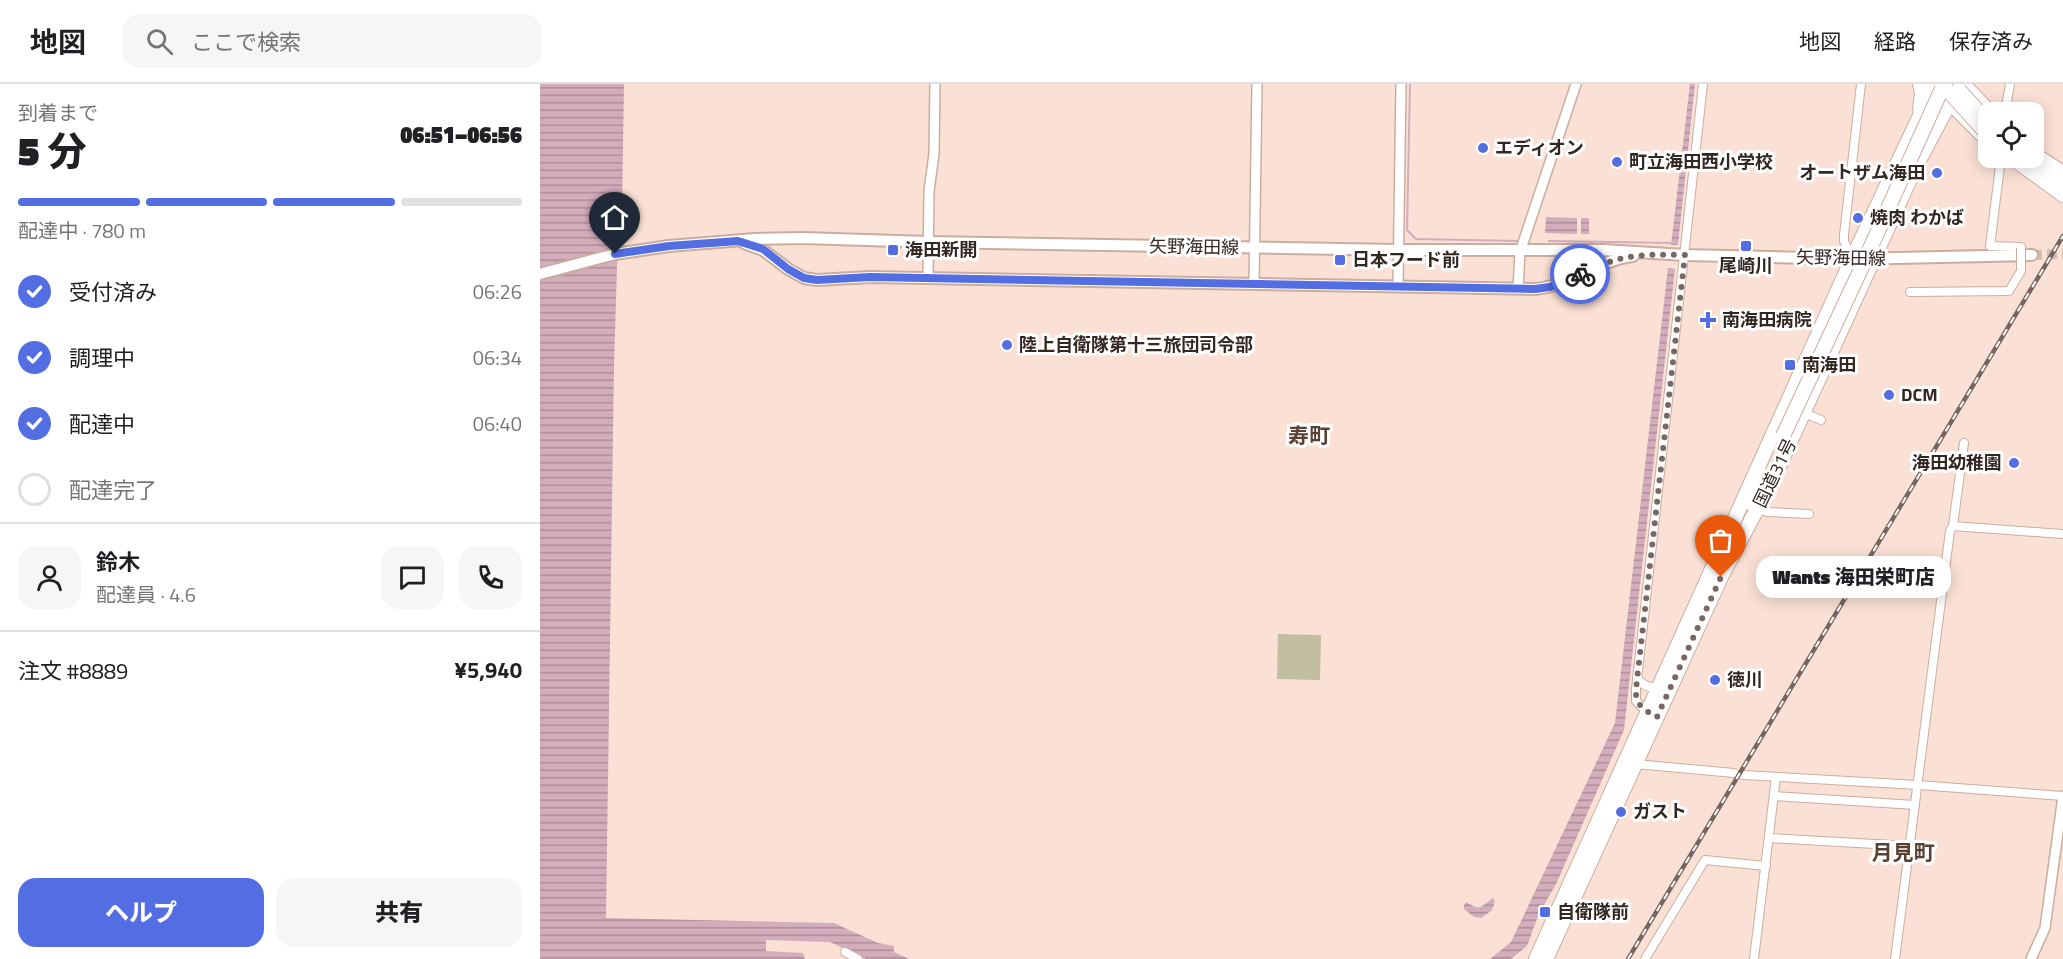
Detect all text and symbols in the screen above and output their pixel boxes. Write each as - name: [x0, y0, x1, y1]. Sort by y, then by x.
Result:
- search box: [122, 14, 542, 68]
- text: 地図: [30, 20, 86, 63]
- icon: search: [143, 25, 176, 58]
- text: ここで検索: [191, 25, 301, 59]
- text: 地図: [1799, 25, 1841, 57]
- text: 経路: [1874, 25, 1916, 57]
- text: 保存済み: [1949, 25, 2033, 57]
- text: 到着まで: [18, 97, 98, 128]
- map controls: [1978, 102, 2044, 168]
- button: locate: [1978, 102, 2044, 168]
- text: 06:51–06:56: [400, 118, 522, 152]
- text: 5 分: [18, 121, 87, 180]
- place label: エディオン: [1495, 134, 1584, 161]
- marker: エディオン: [1476, 141, 1490, 155]
- place label: 町立海田西小学校: [1629, 148, 1773, 175]
- marker: 町立海田西小学校: [1610, 155, 1624, 169]
- place label: オートザム海田: [1799, 159, 1925, 186]
- marker: オートザム海田: [1930, 166, 1944, 180]
- pin: [589, 192, 640, 254]
- icon: home: [598, 201, 631, 234]
- place label: 焼肉 わかば: [1870, 204, 1964, 231]
- marker: 焼肉 わかば: [1851, 211, 1865, 225]
- text: 配達中 · 780 m: [18, 215, 146, 246]
- street label: 矢野海田線: [1149, 232, 1239, 261]
- place label: 海田新開: [905, 236, 977, 263]
- marker: 尾崎川: [1739, 239, 1753, 253]
- marker: 海田新開: [886, 243, 900, 257]
- street label: 矢野海田線: [1796, 243, 1886, 272]
- courier: [1550, 244, 1610, 304]
- place label: 日本フード前: [1352, 246, 1460, 273]
- place label: 尾崎川: [1719, 252, 1773, 279]
- marker: 日本フード前: [1333, 253, 1347, 267]
- icon: bike: [1564, 258, 1597, 291]
- icon: check: [18, 275, 51, 308]
- text: 受付済み: [69, 275, 157, 309]
- text: 06:26: [473, 276, 522, 307]
- place label: 南海田病院: [1722, 306, 1812, 333]
- marker: 南海田病院: [1699, 311, 1717, 329]
- place label: 陸上自衛隊第十三旅団司令部: [1019, 331, 1253, 358]
- marker: 陸上自衛隊第十三旅団司令部: [1000, 338, 1014, 352]
- icon: check: [18, 341, 51, 374]
- text: 調理中: [69, 341, 135, 375]
- text: 06:34: [473, 342, 522, 373]
- place label: 南海田: [1802, 351, 1856, 378]
- marker: 南海田: [1783, 358, 1797, 372]
- place label: DCM: [1901, 381, 1938, 408]
- marker: DCM: [1882, 388, 1896, 402]
- icon: check: [18, 407, 51, 440]
- text: 配達中: [69, 407, 135, 441]
- text: 06:40: [473, 408, 522, 439]
- district label: 寿町: [1288, 419, 1330, 451]
- street label: 国道31号: [1746, 434, 1803, 512]
- place label: 海田幼稚園: [1912, 449, 2002, 476]
- marker: 海田幼稚園: [2007, 456, 2021, 470]
- text: 配達完了: [69, 473, 157, 507]
- pin: [1695, 515, 1746, 577]
- icon: bag: [1704, 524, 1737, 557]
- text: 鈴木: [96, 545, 140, 579]
- button: person: [18, 546, 81, 609]
- button: chat: [381, 546, 444, 609]
- button: phone: [459, 546, 522, 609]
- callout: Wants 海田栄町店: [1757, 556, 1952, 598]
- text: Wants 海田栄町店: [1772, 561, 1935, 592]
- text: 配達員 · 4.6: [96, 579, 196, 610]
- text: ¥5,940: [455, 653, 522, 687]
- text: 注文 #8889: [18, 654, 128, 688]
- place label: 徳川: [1727, 666, 1763, 693]
- marker: 徳川: [1708, 673, 1722, 687]
- place label: ガスト: [1633, 798, 1687, 825]
- marker: ガスト: [1614, 805, 1628, 819]
- district label: 月見町: [1872, 836, 1935, 868]
- button: ヘルプ: [18, 878, 264, 947]
- button: 共有: [276, 878, 522, 947]
- place label: 自衛隊前: [1557, 898, 1629, 925]
- marker: 自衛隊前: [1538, 905, 1552, 919]

